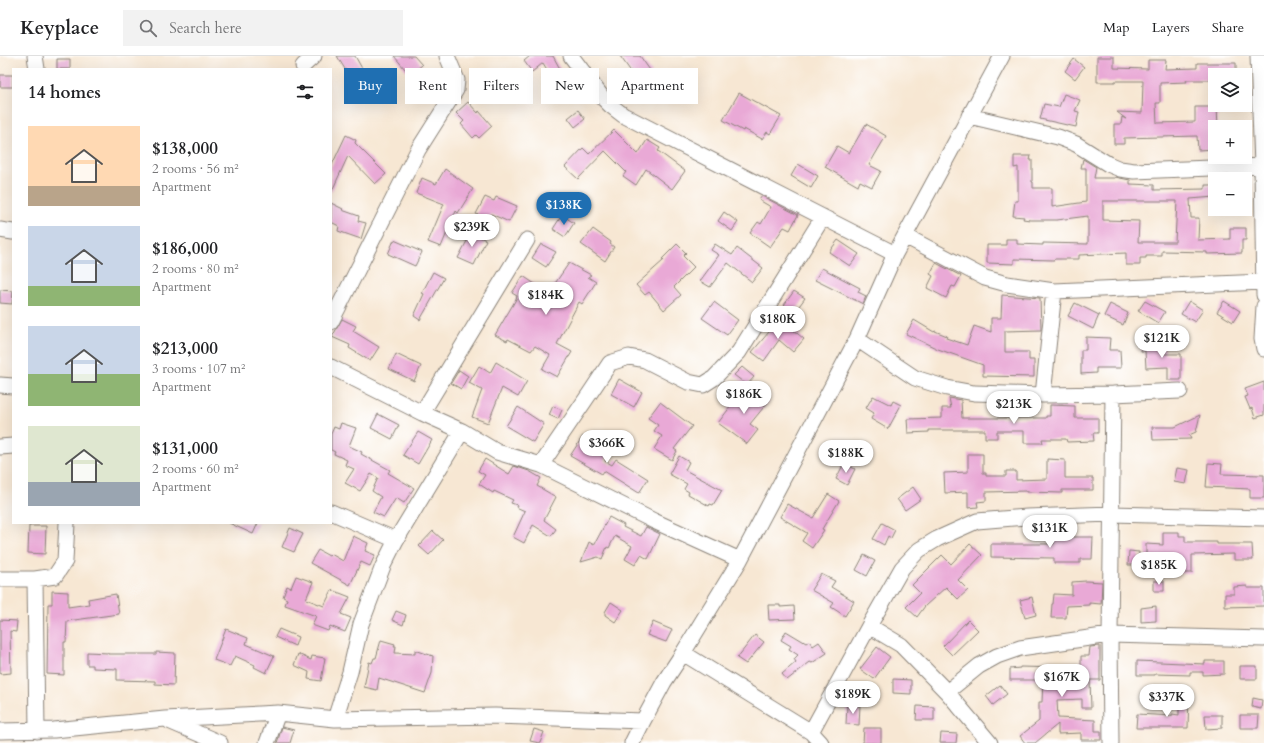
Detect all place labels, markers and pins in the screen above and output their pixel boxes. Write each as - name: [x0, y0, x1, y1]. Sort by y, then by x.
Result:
- pin: $138K: [536, 192, 592, 226]
- pin: $239K: [444, 214, 500, 248]
- pin: $184K: [518, 282, 574, 316]
- pin: $180K: [750, 306, 806, 340]
- pin: $121K: [1134, 325, 1190, 359]
- pin: $186K: [716, 381, 772, 415]
- pin: $213K: [986, 391, 1042, 425]
- pin: $366K: [579, 430, 635, 464]
- pin: $188K: [818, 440, 874, 474]
- pin: $131K: [1022, 515, 1078, 549]
- pin: $185K: [1131, 552, 1187, 586]
- pin: $167K: [1034, 664, 1090, 698]
- pin: $189K: [825, 681, 881, 715]
- pin: $337K: [1139, 684, 1195, 718]

